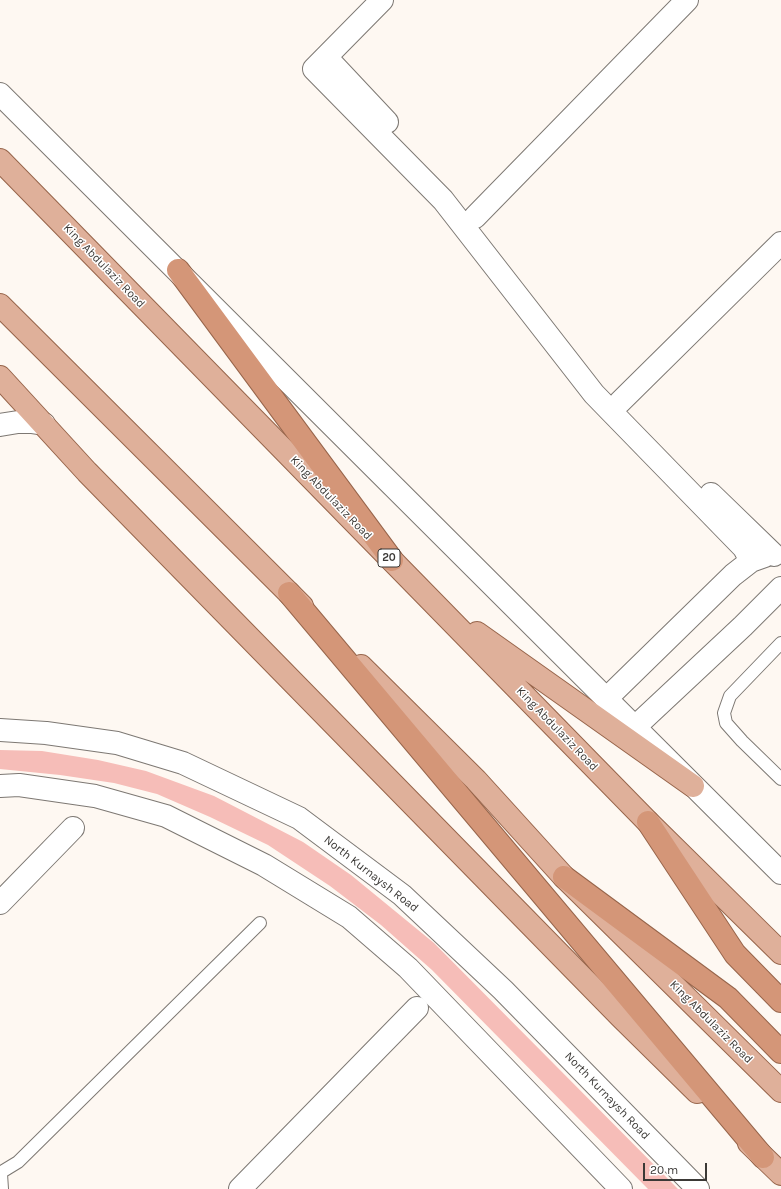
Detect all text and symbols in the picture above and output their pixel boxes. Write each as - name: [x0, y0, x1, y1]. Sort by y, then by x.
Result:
- street label: King Abdulaziz Road: [60, 221, 148, 311]
- street label: King Abdulaziz Road: [287, 453, 375, 543]
- road number: 20: [378, 549, 400, 567]
- street label: King Abdulaziz Road: [513, 684, 601, 774]
- street label: North Kurnaysh Road: [321, 833, 421, 915]
- street label: King Abdulaziz Road: [666, 977, 756, 1067]
- street label: North Kurnaysh Road: [562, 1049, 652, 1143]
- scale bar: [645, 1155, 709, 1181]
- text: 20 m: [650, 1163, 678, 1177]

